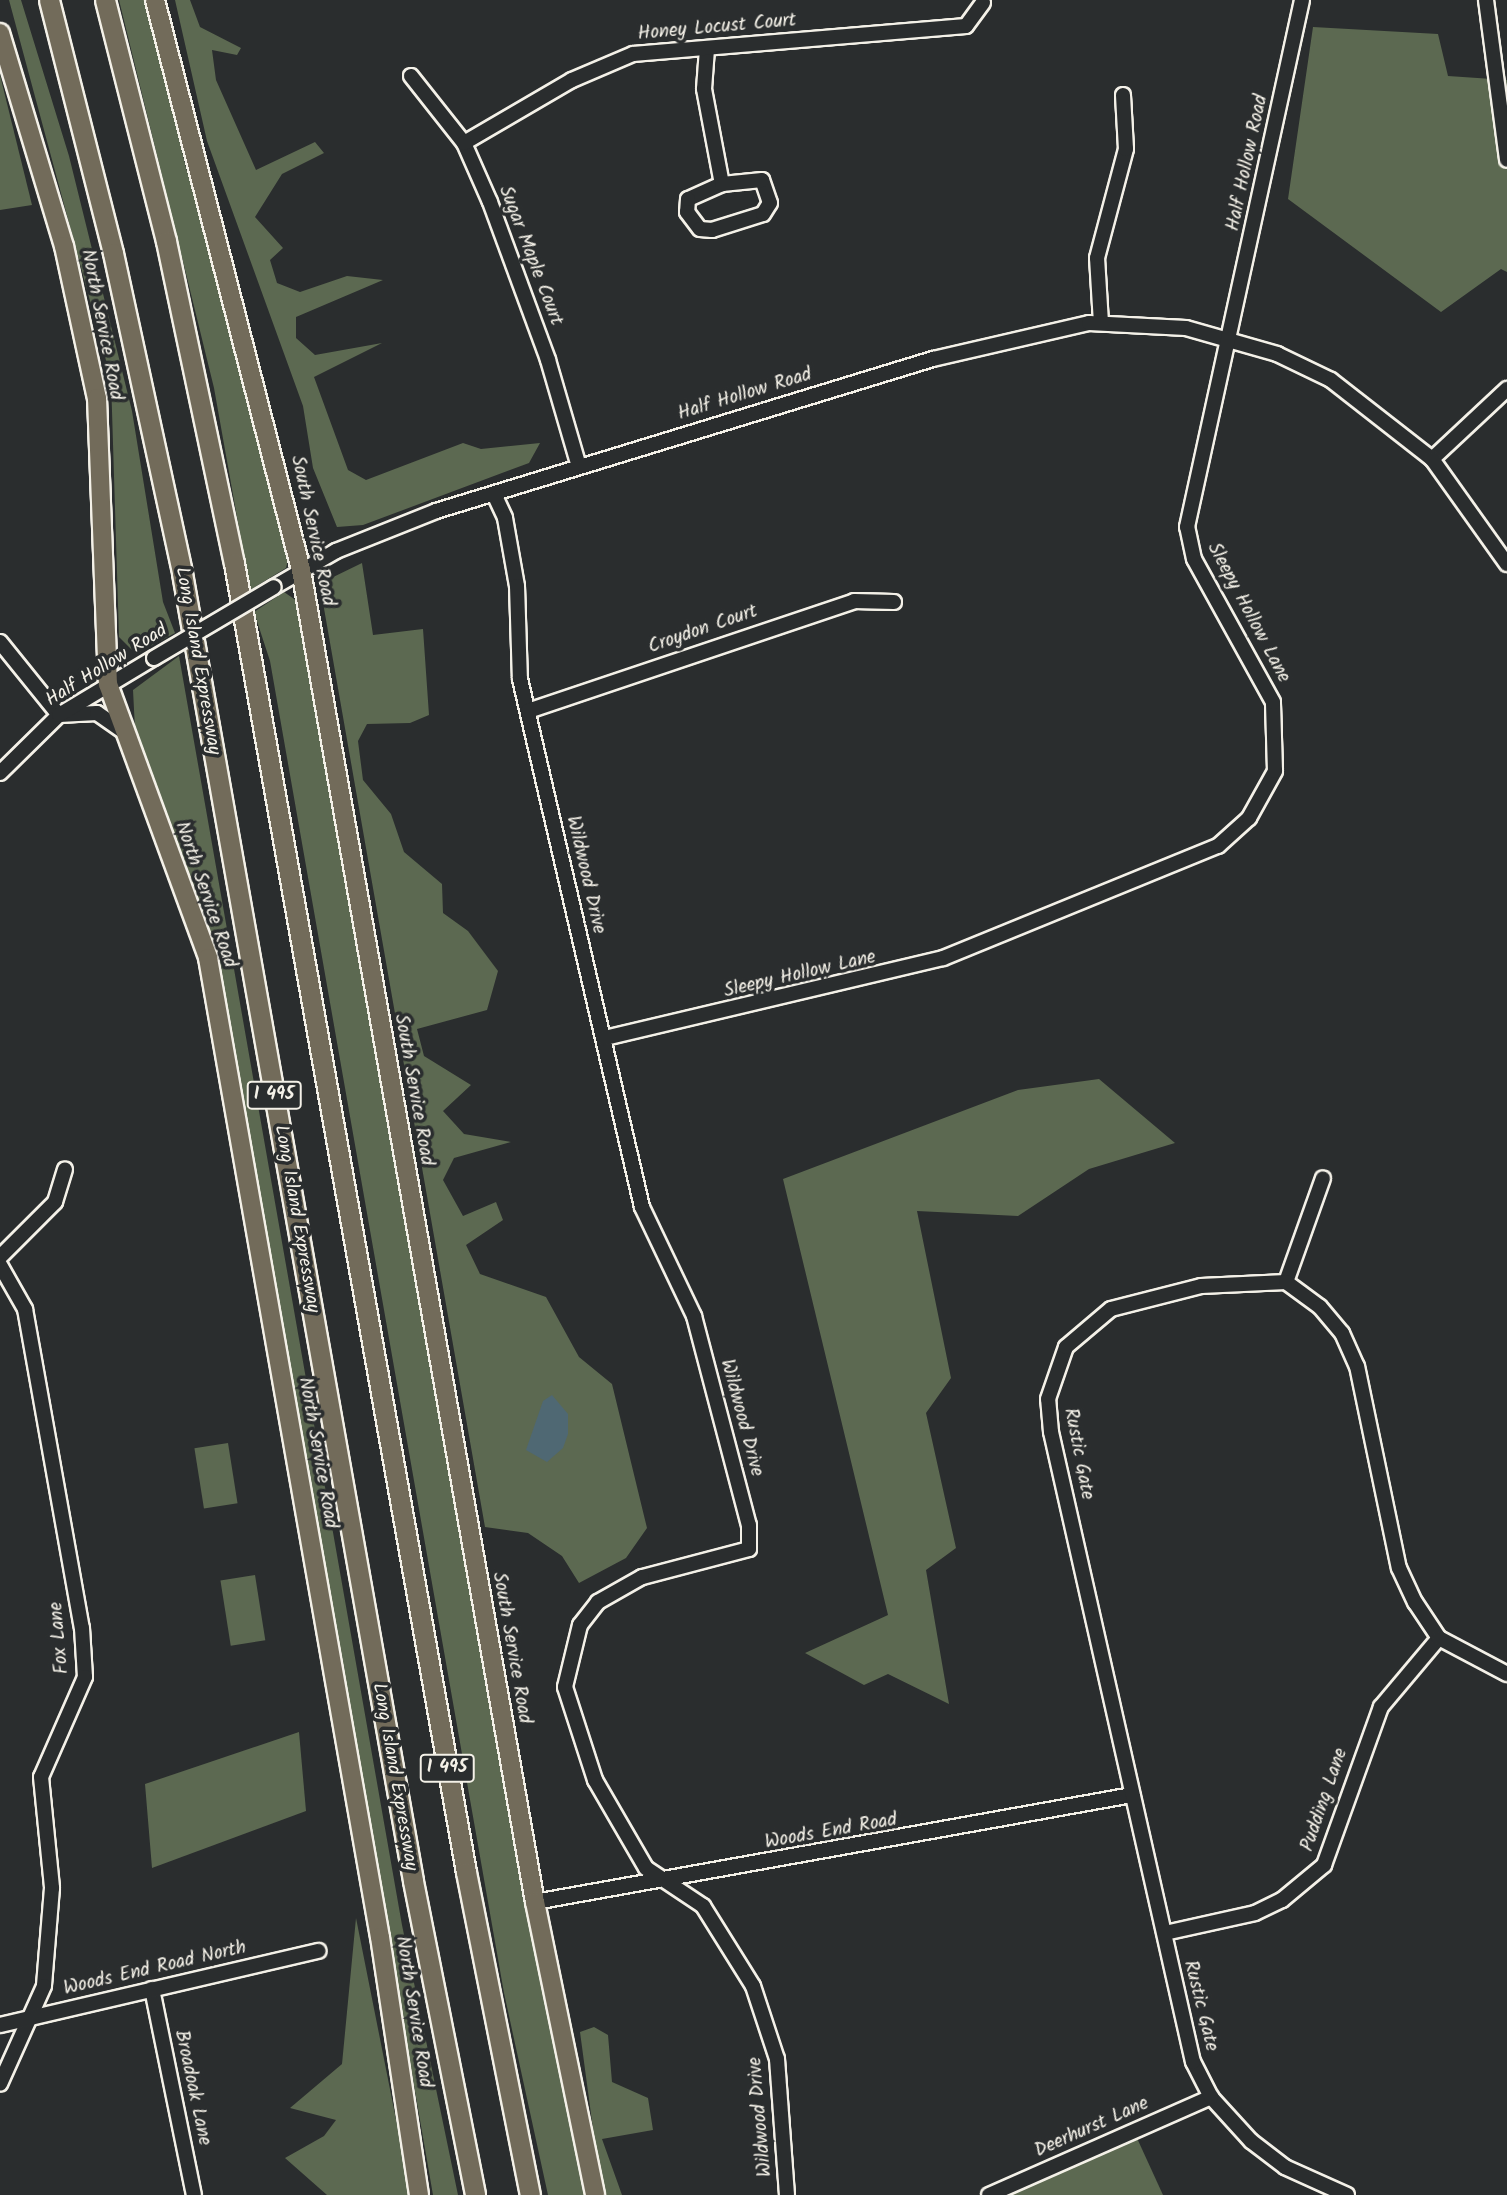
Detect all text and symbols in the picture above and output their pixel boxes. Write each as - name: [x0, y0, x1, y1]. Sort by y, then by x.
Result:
- street label: Honey Locust Court: [637, 10, 797, 46]
- street label: Half Hollow Road: [1222, 93, 1274, 233]
- street label: Sugar Maple Court: [493, 183, 567, 329]
- street label: North Service Road: [75, 248, 127, 402]
- street label: Half Hollow Road: [675, 364, 815, 426]
- street label: South Service Road: [285, 454, 339, 608]
- street label: Sleepy Hollow Lane: [1202, 539, 1294, 687]
- street label: Long Island Expressway: [169, 565, 225, 757]
- street label: Croydon Court: [645, 601, 761, 659]
- street label: Half Hollow Road: [42, 620, 172, 712]
- street label: Wildwood Drive: [560, 814, 610, 936]
- street label: North Service Road: [169, 819, 241, 971]
- street label: Sleepy Hollow Lane: [722, 946, 878, 1004]
- street label: South Service Road: [388, 1013, 438, 1167]
- road number: I 495: [246, 1080, 302, 1110]
- street label: Long Island Expressway: [268, 1123, 324, 1315]
- street label: Wildwood Drive: [714, 1357, 768, 1479]
- street label: North Service Road: [292, 1376, 342, 1530]
- street label: Rustic Gate: [1058, 1406, 1098, 1502]
- street label: South Service Road: [486, 1571, 536, 1725]
- street label: Fox Lane: [45, 1601, 75, 1675]
- street label: Long Island Expressway: [366, 1681, 422, 1873]
- street label: Pudding Lane: [1297, 1745, 1353, 1855]
- road number: I 495: [419, 1754, 475, 1783]
- street label: Woods End Road: [763, 1809, 899, 1855]
- street label: North Service Road: [390, 1935, 436, 2089]
- street label: Woods End Road North: [62, 1937, 248, 2001]
- street label: Rustic Gate: [1178, 1958, 1222, 2054]
- street label: Broadoak Lane: [169, 2028, 215, 2148]
- street label: Wildwood Drive: [744, 2056, 778, 2178]
- street label: Deerhurst Lane: [1032, 2093, 1152, 2163]

